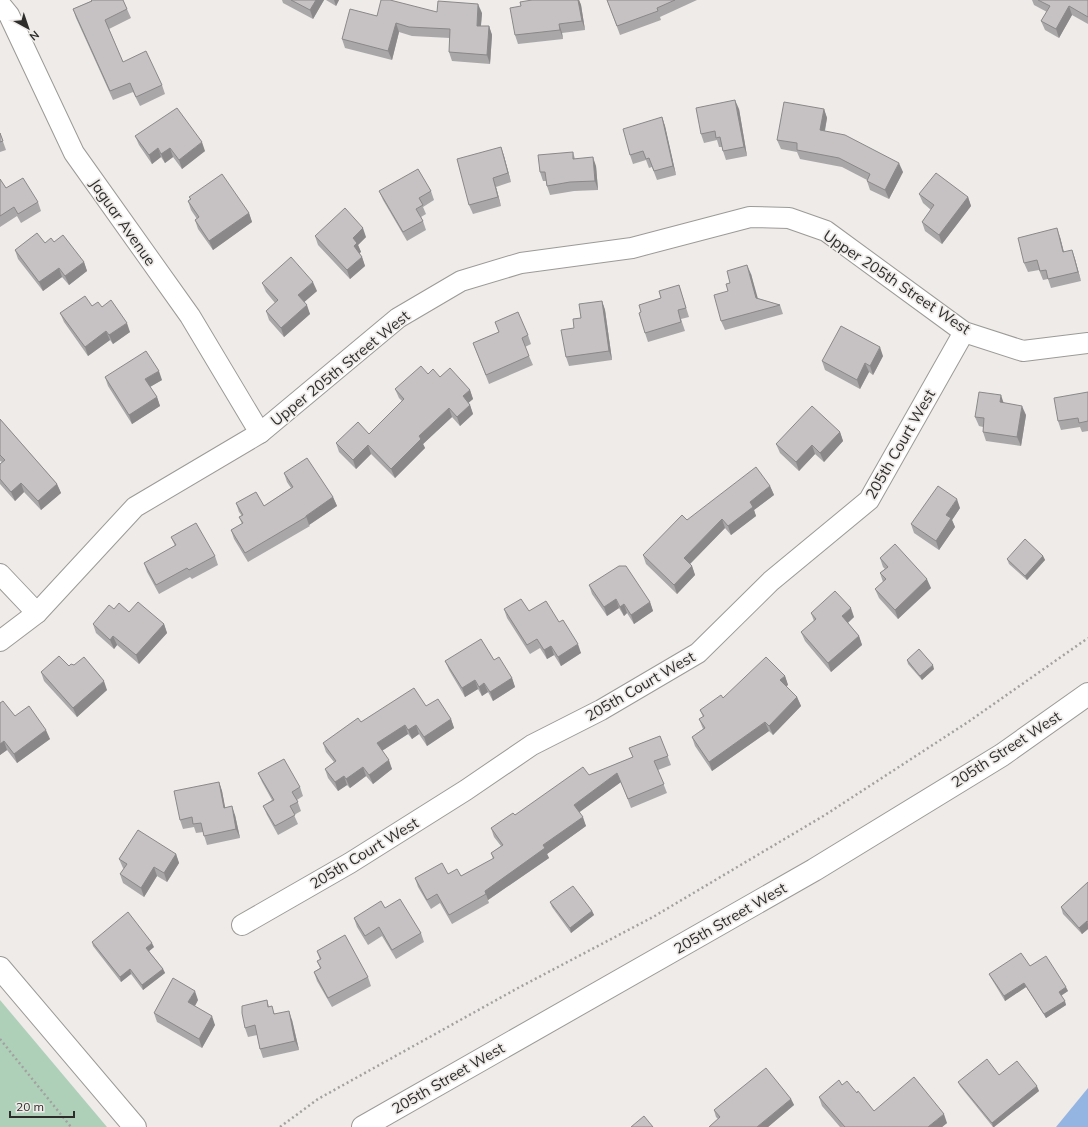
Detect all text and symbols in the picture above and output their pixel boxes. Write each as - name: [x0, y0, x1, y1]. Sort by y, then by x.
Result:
- north arrow: [8, 8, 48, 48]
- text: N: [27, 28, 42, 44]
- street label: Jaguar Avenue: [86, 175, 160, 269]
- street label: Upper 205th Street West: [820, 226, 974, 338]
- street label: Upper 205th Street West: [267, 306, 413, 430]
- street label: 205th Court West: [861, 386, 939, 502]
- street label: 205th Court West: [582, 647, 698, 725]
- street label: 205th Street West: [948, 706, 1064, 792]
- street label: 205th Court West: [306, 813, 422, 893]
- street label: 205th Street West: [670, 878, 790, 958]
- street label: 205th Street West: [388, 1038, 508, 1118]
- scale bar: [10, 1093, 74, 1119]
- text: 20 m: [16, 1099, 44, 1114]

